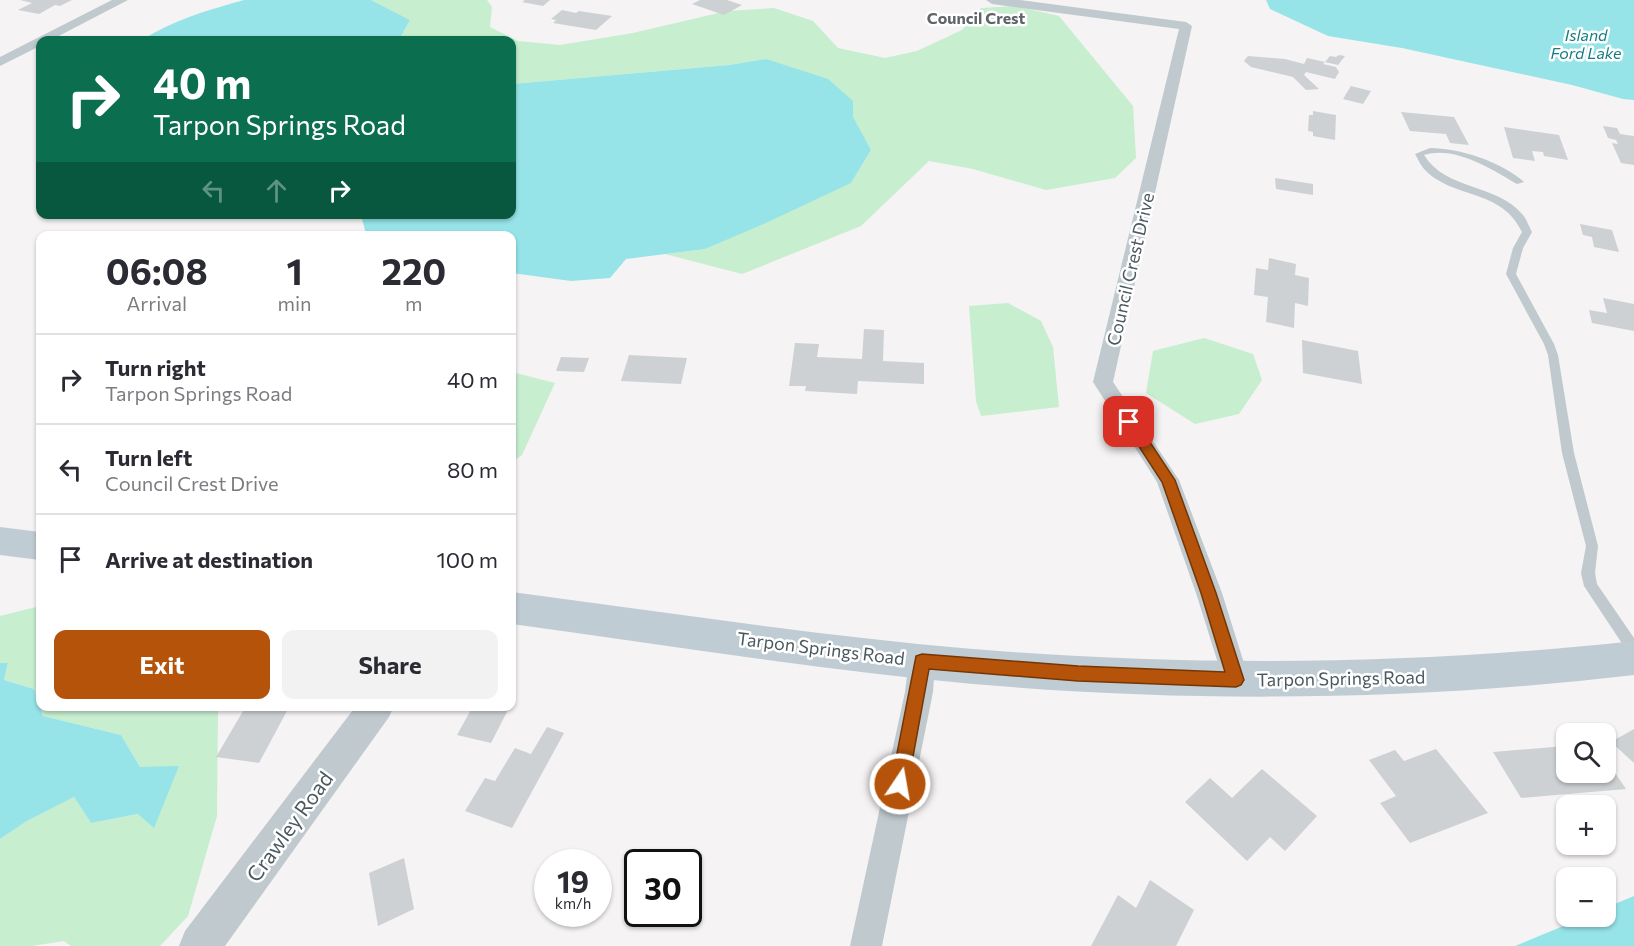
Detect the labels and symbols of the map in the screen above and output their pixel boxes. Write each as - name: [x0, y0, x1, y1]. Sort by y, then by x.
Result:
- district label: Council Crest: [927, 8, 1025, 27]
- water label: Island Ford Lake: [1550, 25, 1622, 62]
- street label: Council Crest Drive: [1102, 190, 1158, 348]
- pin: [1103, 396, 1154, 447]
- street label: Tarpon Springs Road: [736, 627, 906, 669]
- street label: Tarpon Springs Road: [1257, 666, 1425, 690]
- position arrow: [868, 752, 932, 816]
- street label: Crawley Road: [241, 766, 337, 886]
- speed limit sign: 30: [624, 849, 702, 927]

